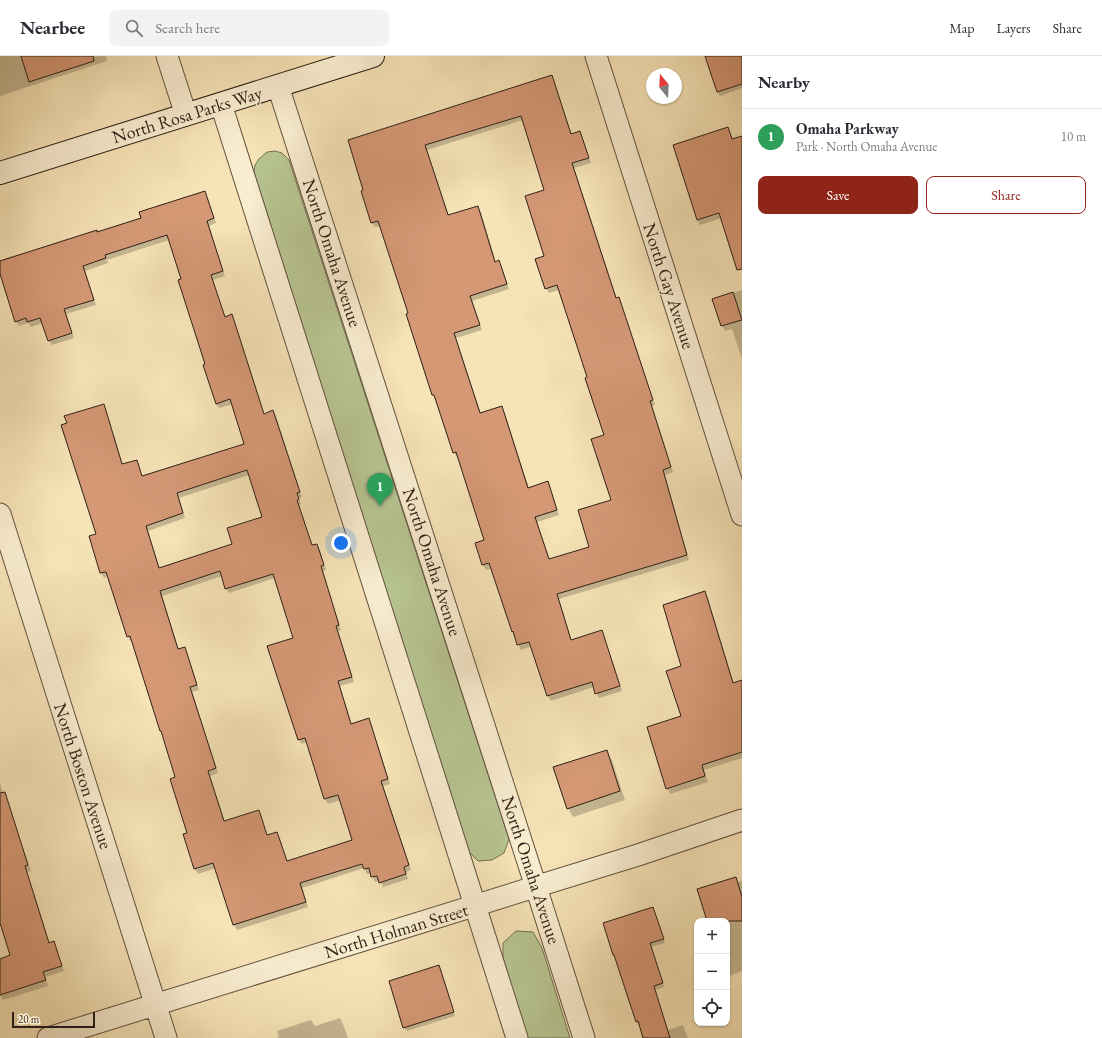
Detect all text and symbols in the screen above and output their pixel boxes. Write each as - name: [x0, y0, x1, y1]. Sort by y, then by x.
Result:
- search box: [109, 10, 389, 46]
- text: Nearbee: [20, 15, 85, 40]
- icon: search: [123, 17, 145, 39]
- text: Search here: [155, 18, 220, 37]
- text: Map: [949, 19, 974, 37]
- text: Layers: [996, 19, 1031, 37]
- text: Share: [1053, 19, 1082, 37]
- north arrow: [646, 68, 682, 104]
- text: Nearby: [758, 71, 810, 93]
- street label: North Rosa Parks Way: [109, 81, 265, 148]
- text: Omaha Parkway: [796, 119, 899, 138]
- text: 1: [768, 128, 774, 145]
- text: 10 m: [1061, 128, 1086, 145]
- text: Park · North Omaha Avenue: [796, 138, 937, 155]
- street label: North Omaha Avenue: [298, 176, 367, 330]
- button: Save: [758, 176, 918, 214]
- button: Share: [926, 176, 1086, 214]
- street label: North Gay Avenue: [638, 220, 701, 352]
- pin: 1: [367, 473, 393, 506]
- street label: North Omaha Avenue: [398, 485, 467, 639]
- your location: [331, 533, 351, 553]
- street label: North Boston Avenue: [49, 700, 118, 852]
- street label: North Omaha Avenue: [497, 793, 566, 947]
- street label: North Holman Street: [321, 898, 471, 963]
- map controls: [694, 918, 730, 1026]
- button: +: [694, 918, 730, 954]
- button: −: [694, 954, 730, 990]
- button: locate: [694, 990, 730, 1026]
- scale bar: [12, 1010, 95, 1029]
- text: 20 m: [18, 1012, 39, 1026]

